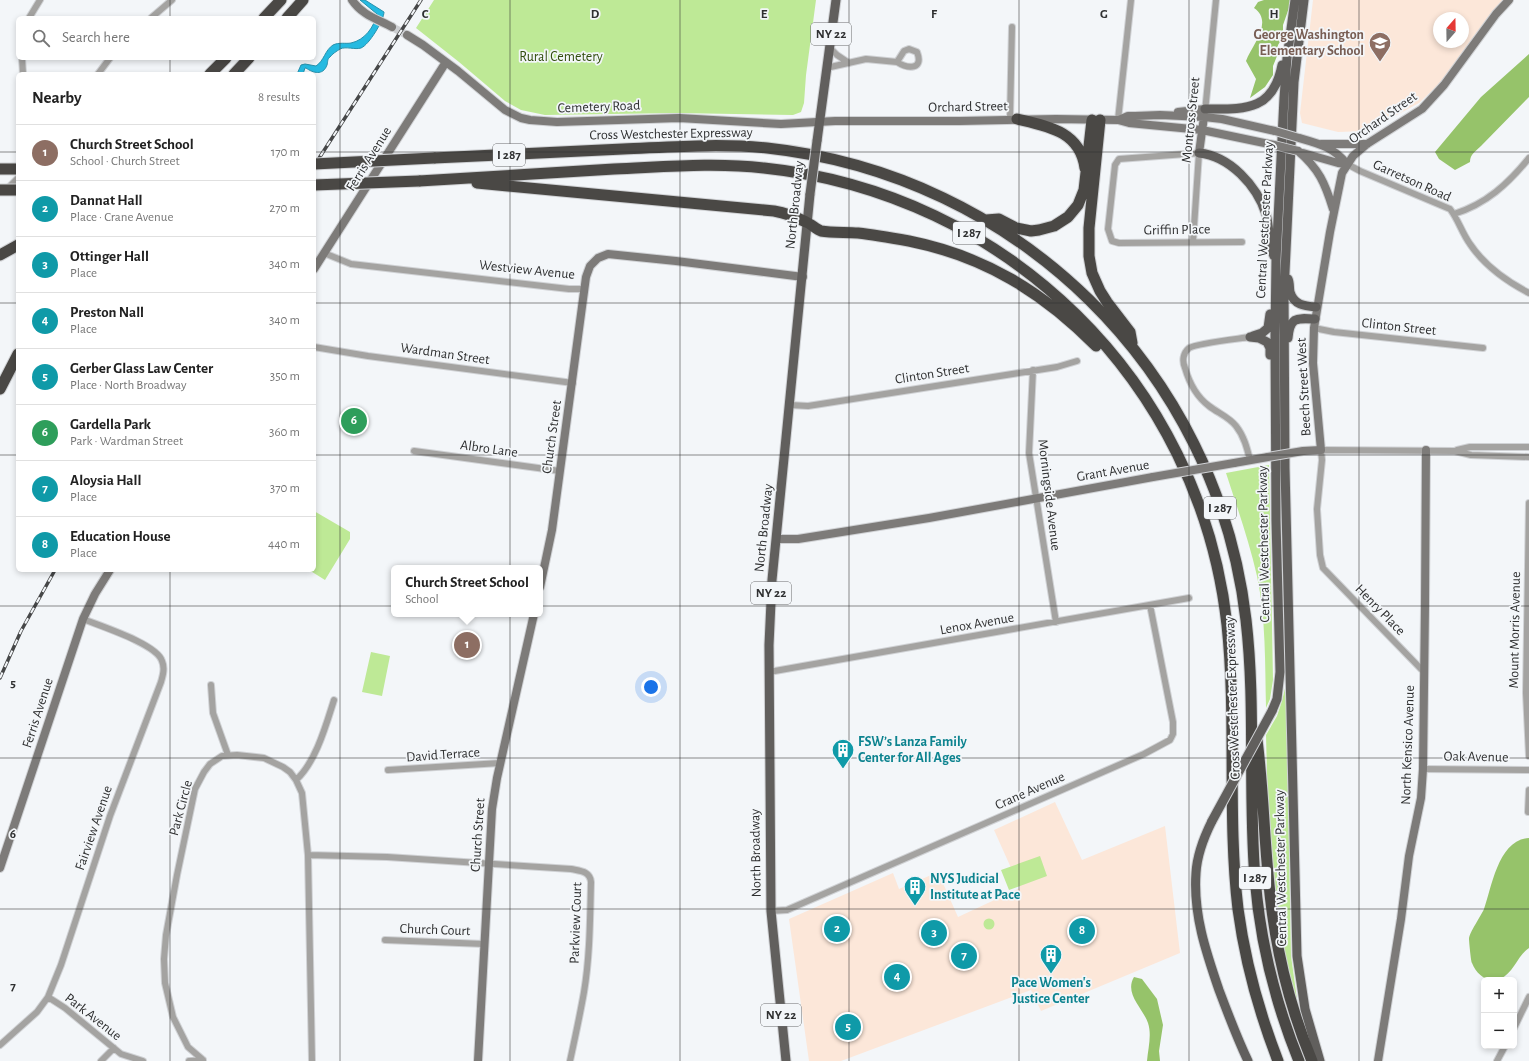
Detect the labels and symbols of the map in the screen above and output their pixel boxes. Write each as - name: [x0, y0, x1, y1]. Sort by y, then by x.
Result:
- text: C: [422, 8, 429, 21]
- text: D: [591, 8, 600, 21]
- text: E: [761, 8, 768, 21]
- text: F: [931, 8, 938, 21]
- text: G: [1100, 8, 1108, 21]
- text: H: [1269, 8, 1279, 21]
- north arrow: [1433, 12, 1469, 48]
- road number: NY 22: [811, 23, 851, 45]
- place label: George Washington Elementary School: [1254, 28, 1364, 58]
- school or university icon: George Washington Elementary School: [1367, 30, 1393, 63]
- park label: Rural Cemetery: [519, 50, 603, 64]
- street label: Montross Street: [1180, 76, 1203, 164]
- street label: Orchard Street: [1346, 89, 1420, 147]
- street label: Cemetery Road: [557, 99, 641, 115]
- street label: Orchard Street: [928, 99, 1008, 115]
- street label: Ferris Avenue: [344, 124, 394, 194]
- street label: Cross Westchester Expressway: [589, 126, 753, 142]
- street label: Central Westchester Parkway: [1254, 141, 1276, 299]
- road number: I 287: [493, 144, 525, 166]
- street label: Garretson Road: [1371, 158, 1453, 204]
- street label: North Broadway: [783, 160, 807, 250]
- road number: I 287: [953, 222, 985, 244]
- street label: Griffin Place: [1144, 222, 1210, 238]
- street label: Westview Avenue: [478, 258, 576, 282]
- street label: Clinton Street: [1361, 316, 1437, 338]
- street label: Beech Street West: [1294, 337, 1314, 437]
- street label: Wardman Street: [400, 341, 491, 367]
- street label: Clinton Street: [894, 361, 971, 387]
- street label: Church Street: [540, 399, 564, 475]
- pin: 6: [341, 406, 367, 436]
- street label: Albro Lane: [459, 438, 519, 460]
- street label: Morningside Avenue: [1035, 439, 1063, 551]
- street label: Grant Avenue: [1076, 458, 1150, 484]
- street label: Central Westchester Parkway: [1256, 465, 1272, 623]
- street label: North Broadway: [752, 483, 776, 573]
- road number: I 287: [1204, 497, 1236, 519]
- street label: Mount Morris Avenue: [1507, 571, 1523, 689]
- road number: NY 22: [751, 582, 791, 604]
- street label: Henry Place: [1352, 582, 1408, 638]
- street label: Lenox Avenue: [939, 611, 1015, 637]
- street label: Cross Westchester Expressway: [1223, 616, 1243, 780]
- pin: 1: [454, 630, 480, 660]
- street label: Ferris Avenue: [20, 676, 56, 750]
- text: 5: [10, 677, 16, 690]
- your location: [641, 677, 661, 697]
- street label: North Kensico Avenue: [1399, 685, 1417, 805]
- place label: FSW’s Lanza Family Center for All Ages: [858, 735, 968, 765]
- building icon: FSW’s Lanza Family Center for All Ages: [830, 737, 856, 770]
- street label: David Terrace: [406, 745, 480, 765]
- street label: Oak Avenue: [1443, 749, 1509, 765]
- street label: Crane Avenue: [993, 769, 1067, 813]
- street label: Park Circle: [167, 779, 195, 837]
- street label: Fairview Avenue: [73, 784, 115, 872]
- street label: Central Westchester Parkway: [1273, 789, 1289, 947]
- street label: Church Street: [468, 797, 488, 872]
- street label: North Broadway: [748, 809, 764, 897]
- text: 6: [10, 828, 16, 841]
- road number: I 287: [1239, 867, 1271, 889]
- place label: NYS Judicial Institute at Pace: [930, 872, 1021, 902]
- building icon: NYS Judicial Institute at Pace: [902, 874, 928, 907]
- street label: Parkview Court: [568, 881, 584, 964]
- pin: 2: [824, 914, 850, 944]
- pin: 8: [1069, 916, 1095, 946]
- pin: 3: [921, 918, 947, 948]
- street label: Church Court: [399, 922, 471, 938]
- pin: 7: [951, 941, 977, 971]
- building icon: Pace Women's Justice Center: [1038, 942, 1064, 975]
- pin: 4: [884, 962, 910, 992]
- place label: Pace Women's Justice Center: [1011, 976, 1091, 1006]
- text: 7: [10, 980, 16, 993]
- street label: Park Avenue: [62, 991, 124, 1043]
- road number: NY 22: [761, 1004, 801, 1026]
- pin: 5: [835, 1012, 861, 1042]

